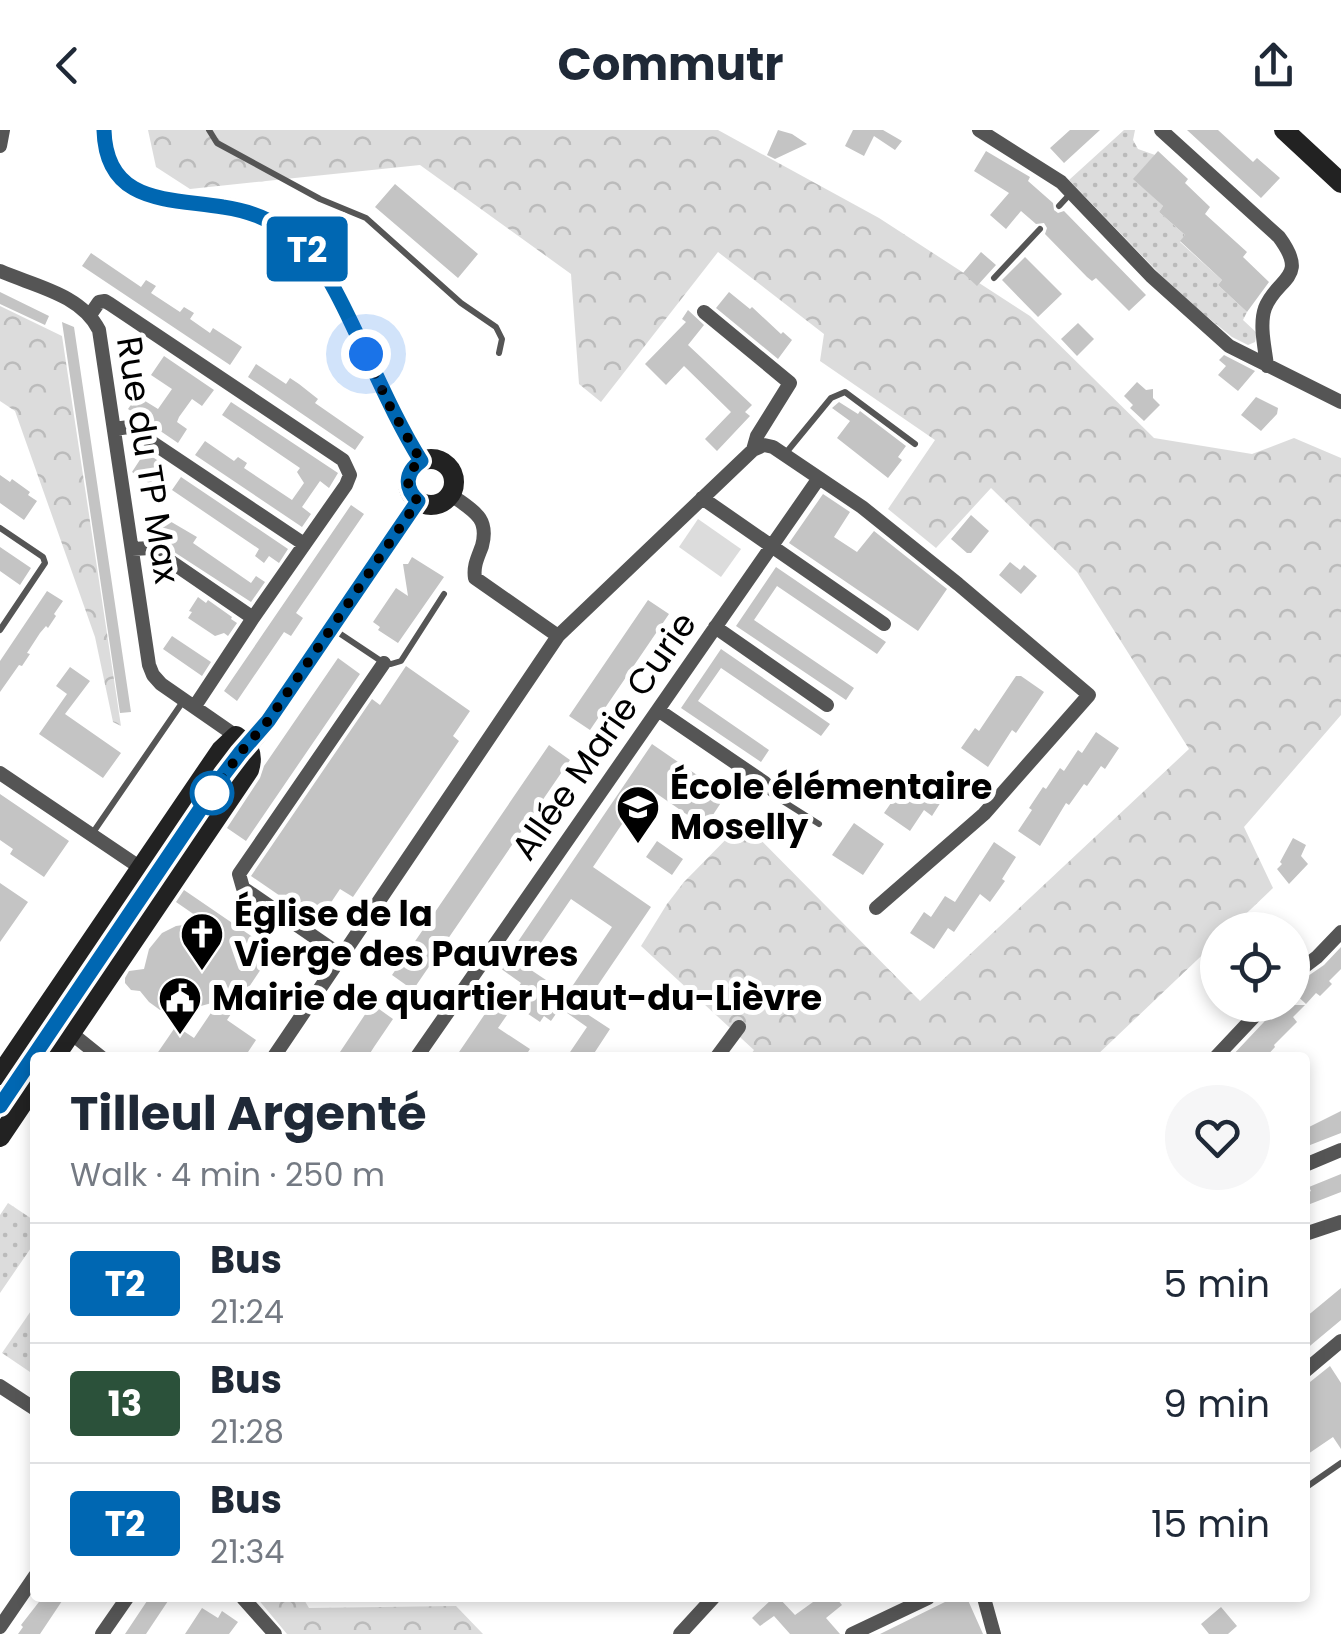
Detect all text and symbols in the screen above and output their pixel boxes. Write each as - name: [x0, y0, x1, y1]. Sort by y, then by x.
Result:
- text: Commutr: [557, 33, 784, 96]
- icon: back: [40, 38, 95, 93]
- icon: share: [1246, 38, 1301, 93]
- line badge: T2: [262, 216, 352, 282]
- text: T2: [287, 225, 327, 274]
- your location: [341, 329, 391, 379]
- street label: Rue du TP Max: [105, 333, 192, 587]
- street label: Allée Marie Curie: [500, 602, 708, 870]
- place label: École élémentaire Moselly: [670, 762, 992, 851]
- unlabelled marker: [191, 772, 233, 814]
- school or university icon: École élémentaire Moselly: [615, 784, 661, 845]
- place label: Église de la Vierge des Pauvres: [234, 889, 579, 978]
- church icon: Église de la Vierge des Pauvres: [179, 911, 225, 972]
- map controls: [1200, 912, 1310, 1022]
- button: locate: [1200, 912, 1310, 1022]
- place label: Mairie de quartier Haut-du-Lièvre: [212, 973, 822, 1022]
- public building icon: Mairie de quartier Haut-du-Lièvre: [157, 975, 203, 1036]
- text: Tilleul Argenté: [70, 1080, 427, 1147]
- button: heart: [1165, 1085, 1270, 1190]
- text: Walk · 4 min · 250 m: [70, 1152, 385, 1197]
- text: Bus: [210, 1233, 282, 1286]
- text: 5 min: [1163, 1257, 1270, 1310]
- text: T2: [105, 1259, 145, 1308]
- text: 21:24: [210, 1289, 284, 1334]
- text: Bus: [210, 1353, 282, 1406]
- text: 9 min: [1163, 1377, 1270, 1430]
- text: 13: [108, 1379, 142, 1428]
- text: 21:28: [210, 1409, 284, 1454]
- text: Bus: [210, 1473, 282, 1526]
- text: 15 min: [1151, 1497, 1270, 1550]
- text: T2: [105, 1499, 145, 1548]
- text: 21:34: [210, 1529, 284, 1574]

